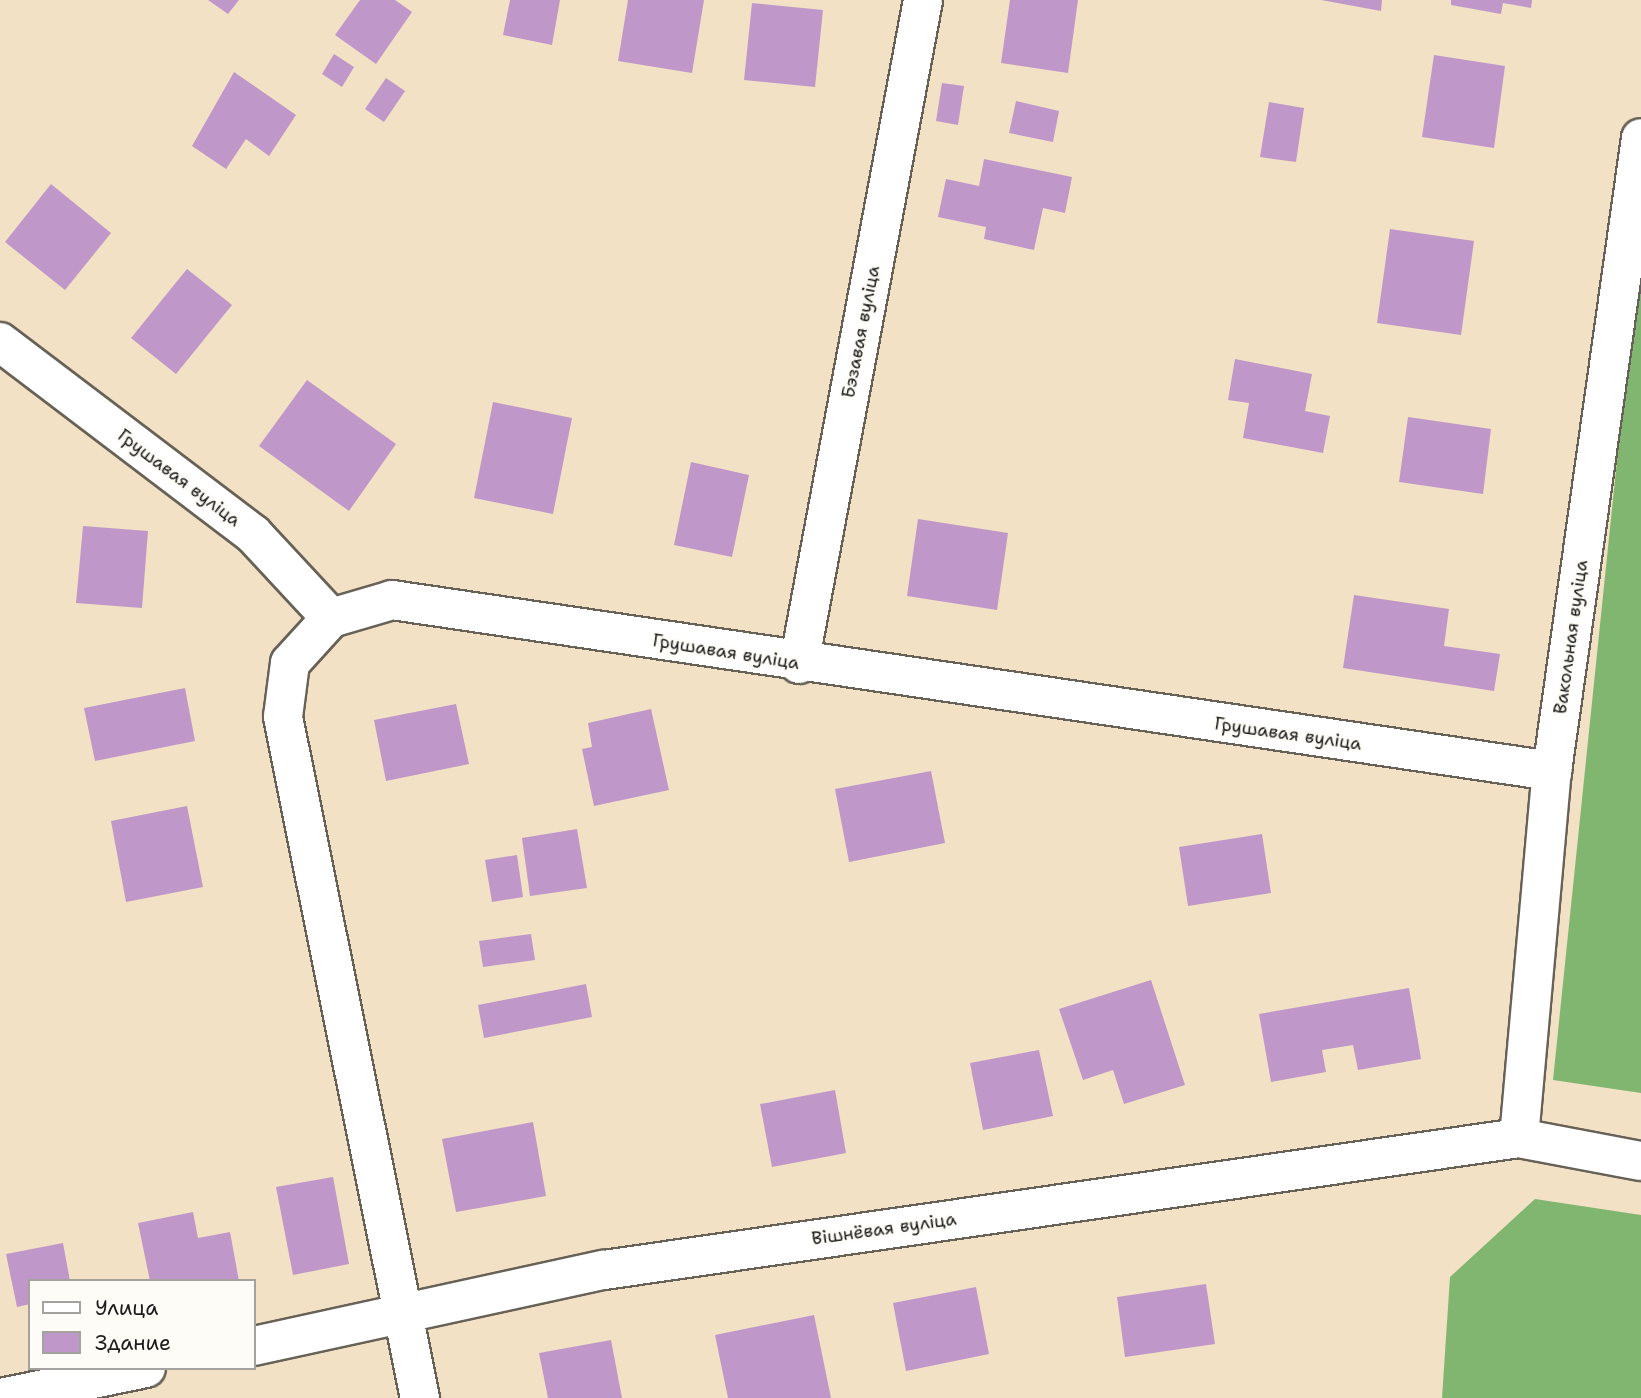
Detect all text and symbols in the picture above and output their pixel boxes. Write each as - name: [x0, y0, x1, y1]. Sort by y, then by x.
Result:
- street label: Бэзавая вуліца: [838, 264, 884, 400]
- street label: Грушавая вуліца: [113, 425, 245, 531]
- street label: Вакольная вуліца: [1549, 559, 1593, 715]
- street label: Грушавая вуліца: [651, 630, 801, 674]
- street label: Грушавая вуліца: [1213, 713, 1363, 755]
- street label: Вішнёвая вуліца: [810, 1208, 958, 1250]
- legend: [28, 1279, 256, 1370]
- text: Улица: [95, 1294, 158, 1322]
- text: Здание: [95, 1329, 171, 1357]

